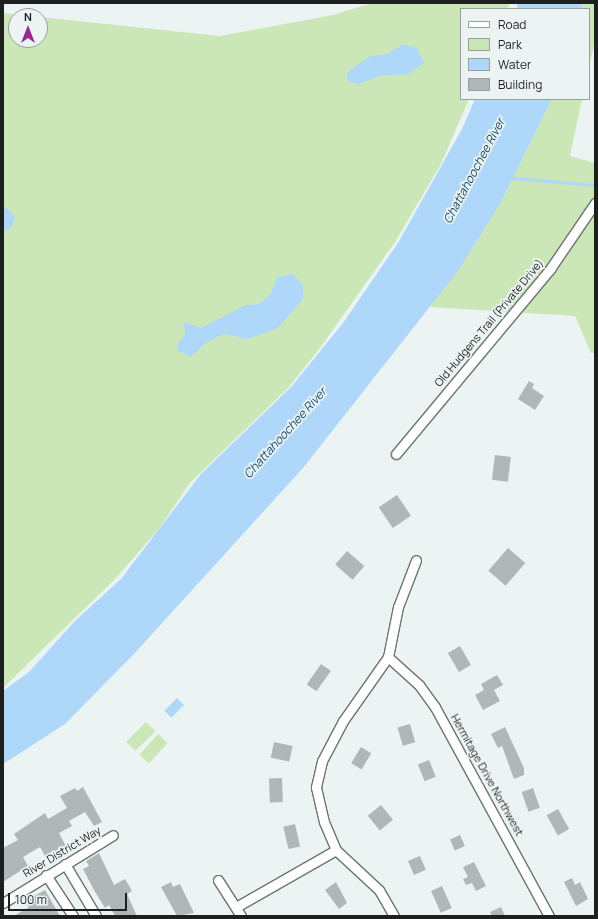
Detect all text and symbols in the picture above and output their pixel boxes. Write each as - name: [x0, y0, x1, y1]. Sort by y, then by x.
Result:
- north arrow: [8, 8, 48, 48]
- legend: [460, 8, 590, 100]
- text: N: [24, 9, 32, 24]
- text: Road: [498, 16, 526, 33]
- text: Park: [498, 36, 522, 53]
- text: Water: [498, 56, 531, 73]
- text: Building: [498, 76, 542, 93]
- water label: Chattahoochee River: [440, 116, 508, 226]
- street label: Old Hudgens Trail (Private Drive): [432, 257, 546, 389]
- water label: Chattahoochee River: [240, 385, 330, 481]
- street label: Hermitage Drive Northwest: [448, 712, 526, 838]
- street label: River District Way: [21, 824, 103, 880]
- scale bar: [10, 885, 129, 911]
- text: 100 m: [15, 891, 47, 908]

